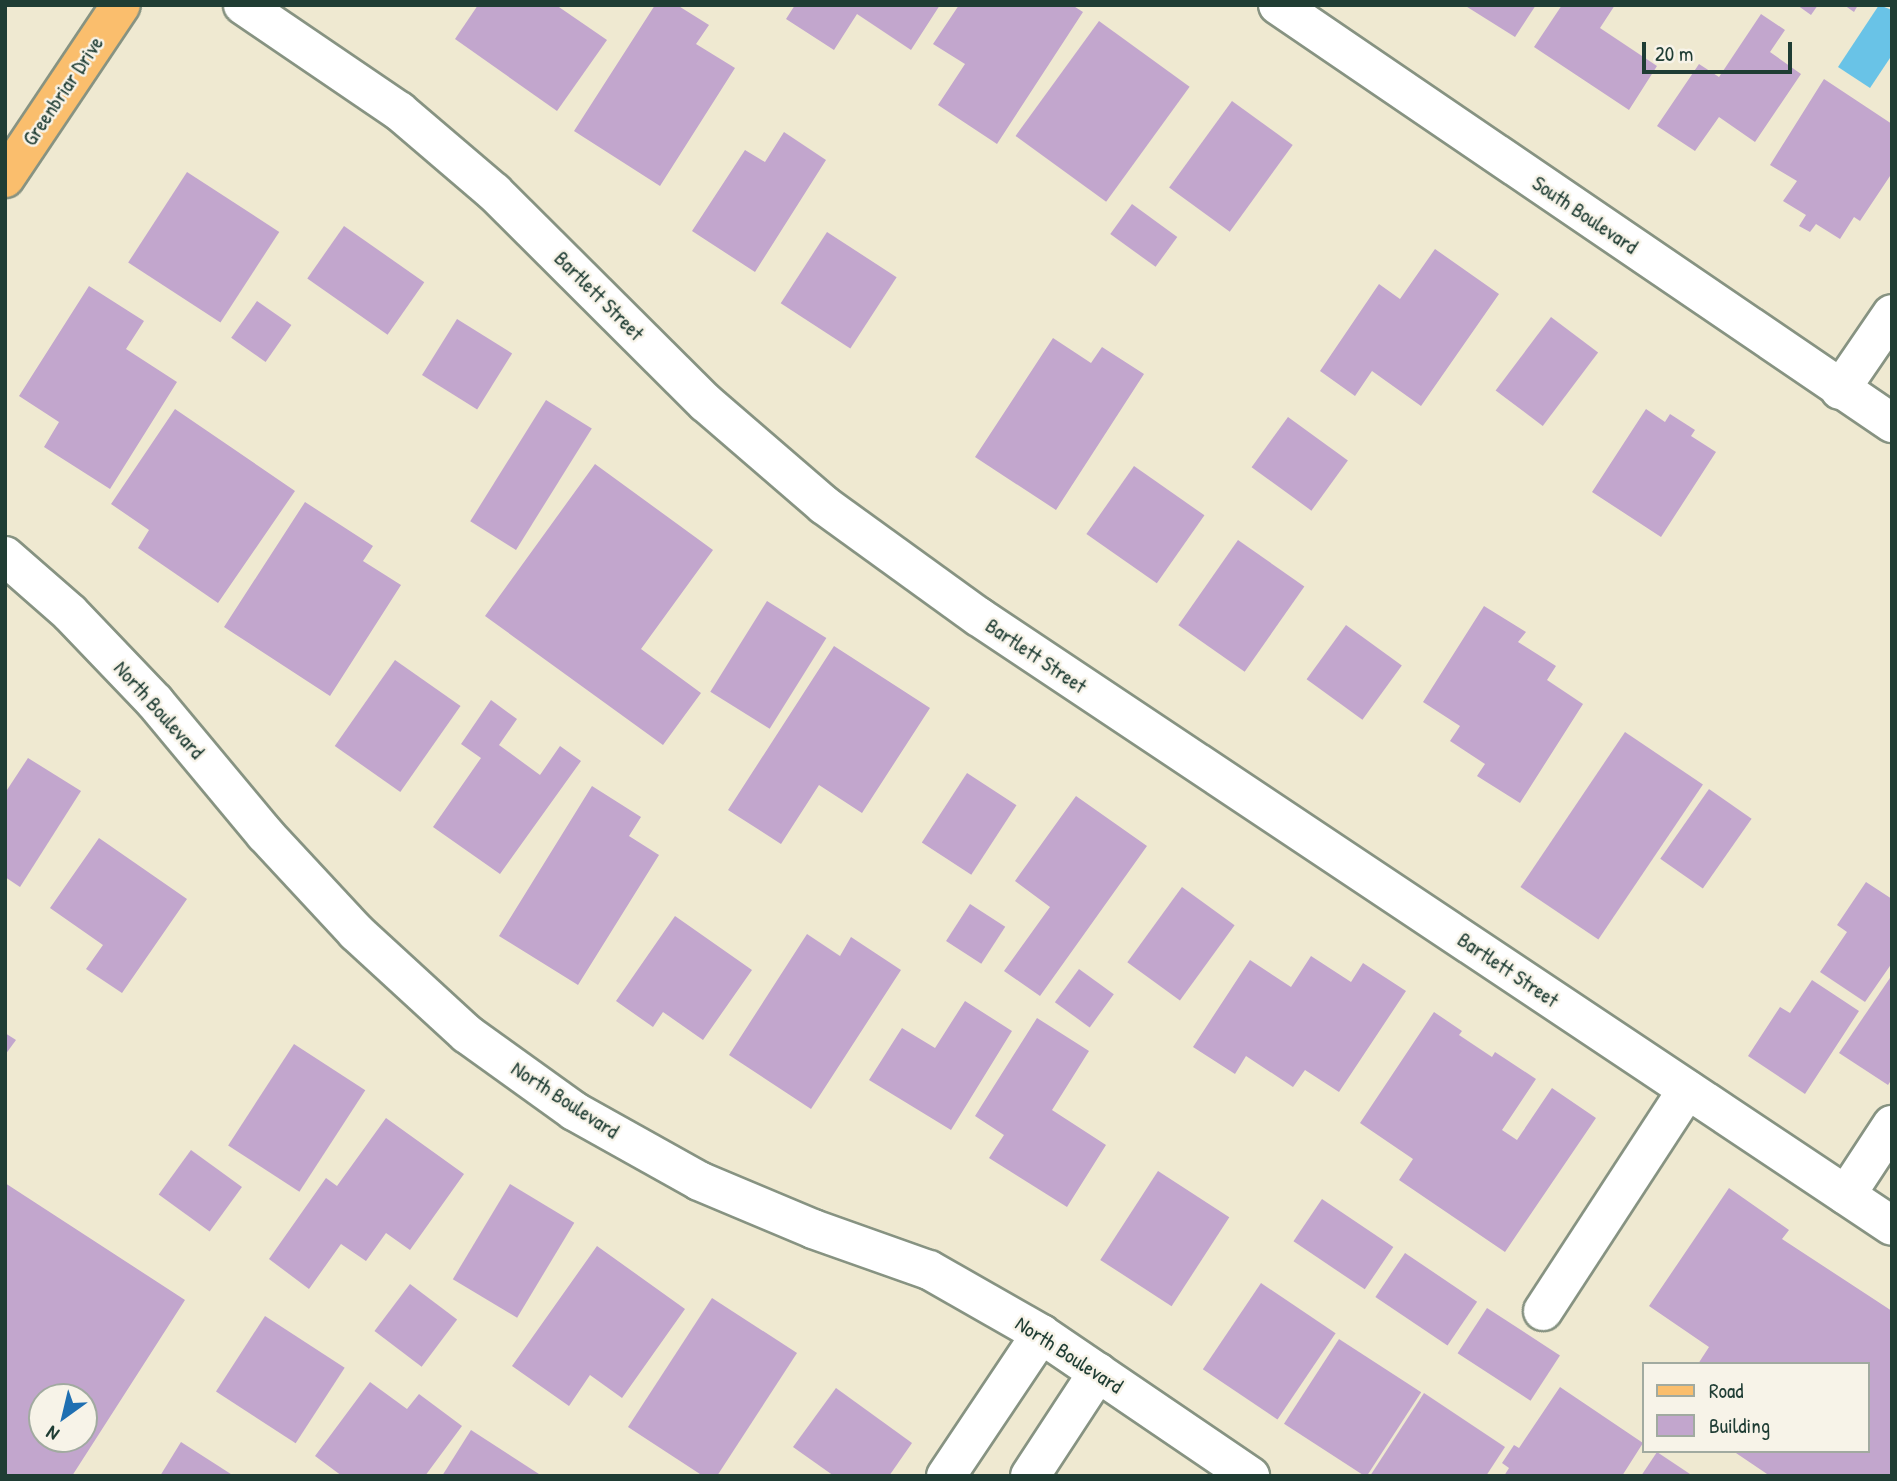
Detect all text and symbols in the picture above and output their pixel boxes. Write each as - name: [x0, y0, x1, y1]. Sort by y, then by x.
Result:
- scale bar: [1645, 28, 1796, 72]
- street label: Greenbriar Drive: [17, 32, 109, 150]
- text: 20 m: [1655, 39, 1693, 68]
- street label: South Boulevard: [1527, 171, 1643, 259]
- street label: Bartlett Street: [549, 246, 649, 346]
- street label: Bartlett Street: [981, 613, 1091, 699]
- street label: North Boulevard: [108, 656, 210, 764]
- street label: Bartlett Street: [1453, 927, 1563, 1013]
- street label: North Boulevard: [507, 1056, 623, 1144]
- street label: North Boulevard: [1011, 1311, 1127, 1399]
- legend: [1642, 1362, 1869, 1453]
- text: Road: [1709, 1376, 1743, 1405]
- north arrow: [28, 1383, 98, 1453]
- text: Building: [1709, 1411, 1770, 1440]
- text: N: [41, 1420, 64, 1447]

